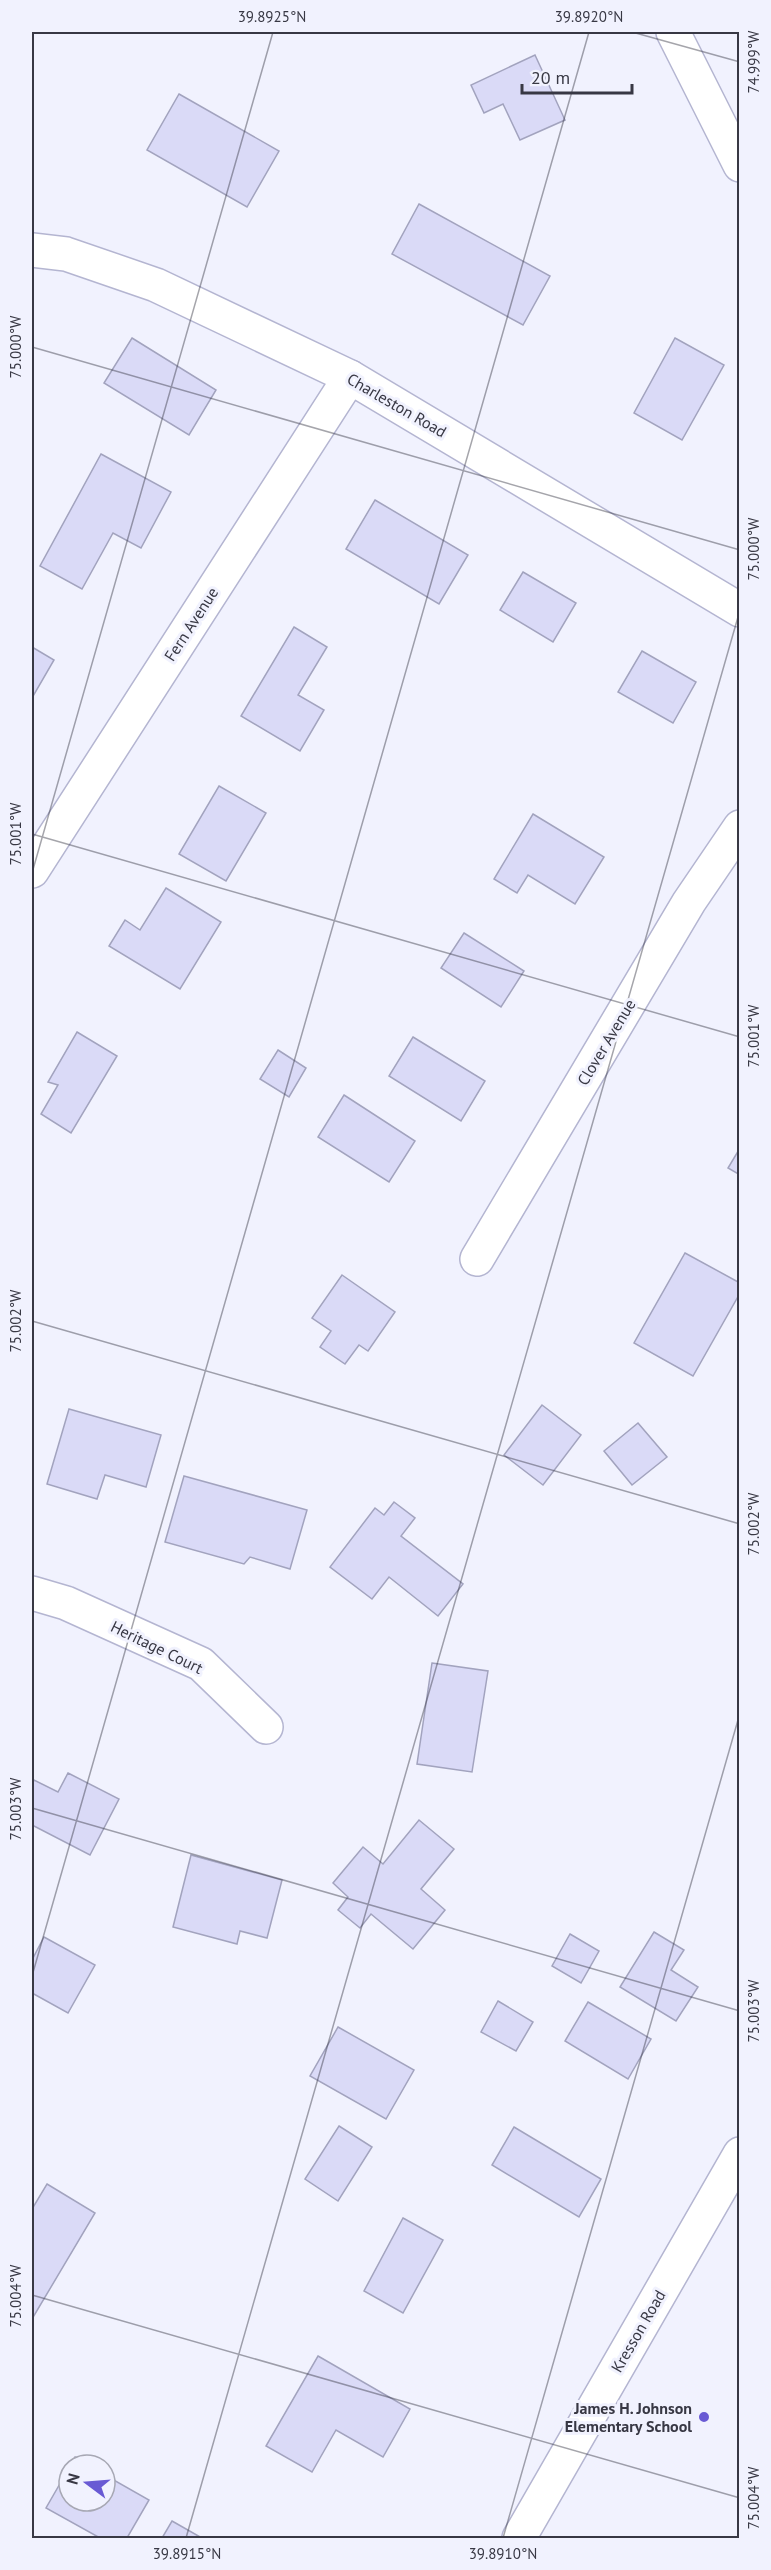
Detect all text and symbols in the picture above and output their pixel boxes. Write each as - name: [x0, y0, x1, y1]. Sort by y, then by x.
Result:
- text: 39.8925°N: [238, 7, 306, 26]
- text: 39.8920°N: [555, 7, 623, 26]
- text: 74.999°W: [744, 30, 763, 93]
- scale bar: [522, 57, 632, 95]
- text: 20 m: [531, 66, 570, 89]
- text: 75.000°W: [6, 315, 25, 378]
- street label: Charleston Road: [344, 368, 450, 442]
- text: 75.000°W: [744, 517, 763, 580]
- street label: Fern Avenue: [160, 583, 222, 665]
- text: 75.001°W: [6, 802, 25, 865]
- street label: Clover Avenue: [572, 995, 640, 1089]
- text: 75.001°W: [744, 1004, 763, 1067]
- text: 75.002°W: [6, 1289, 25, 1352]
- text: 75.002°W: [744, 1492, 763, 1555]
- street label: Heritage Court: [108, 1616, 207, 1678]
- text: 75.003°W: [6, 1777, 25, 1840]
- text: 75.003°W: [744, 1979, 763, 2042]
- text: 75.004°W: [6, 2264, 25, 2327]
- street label: Kresson Road: [606, 2286, 670, 2376]
- place label: James H. Johnson Elementary School: [565, 2398, 692, 2436]
- marker: James H. Johnson Elementary School: [697, 2410, 711, 2424]
- north arrow: [57, 2453, 117, 2513]
- text: 75.004°W: [744, 2466, 763, 2529]
- text: N: [62, 2471, 84, 2487]
- text: 39.8915°N: [153, 2544, 221, 2563]
- text: 39.8910°N: [469, 2544, 537, 2563]

